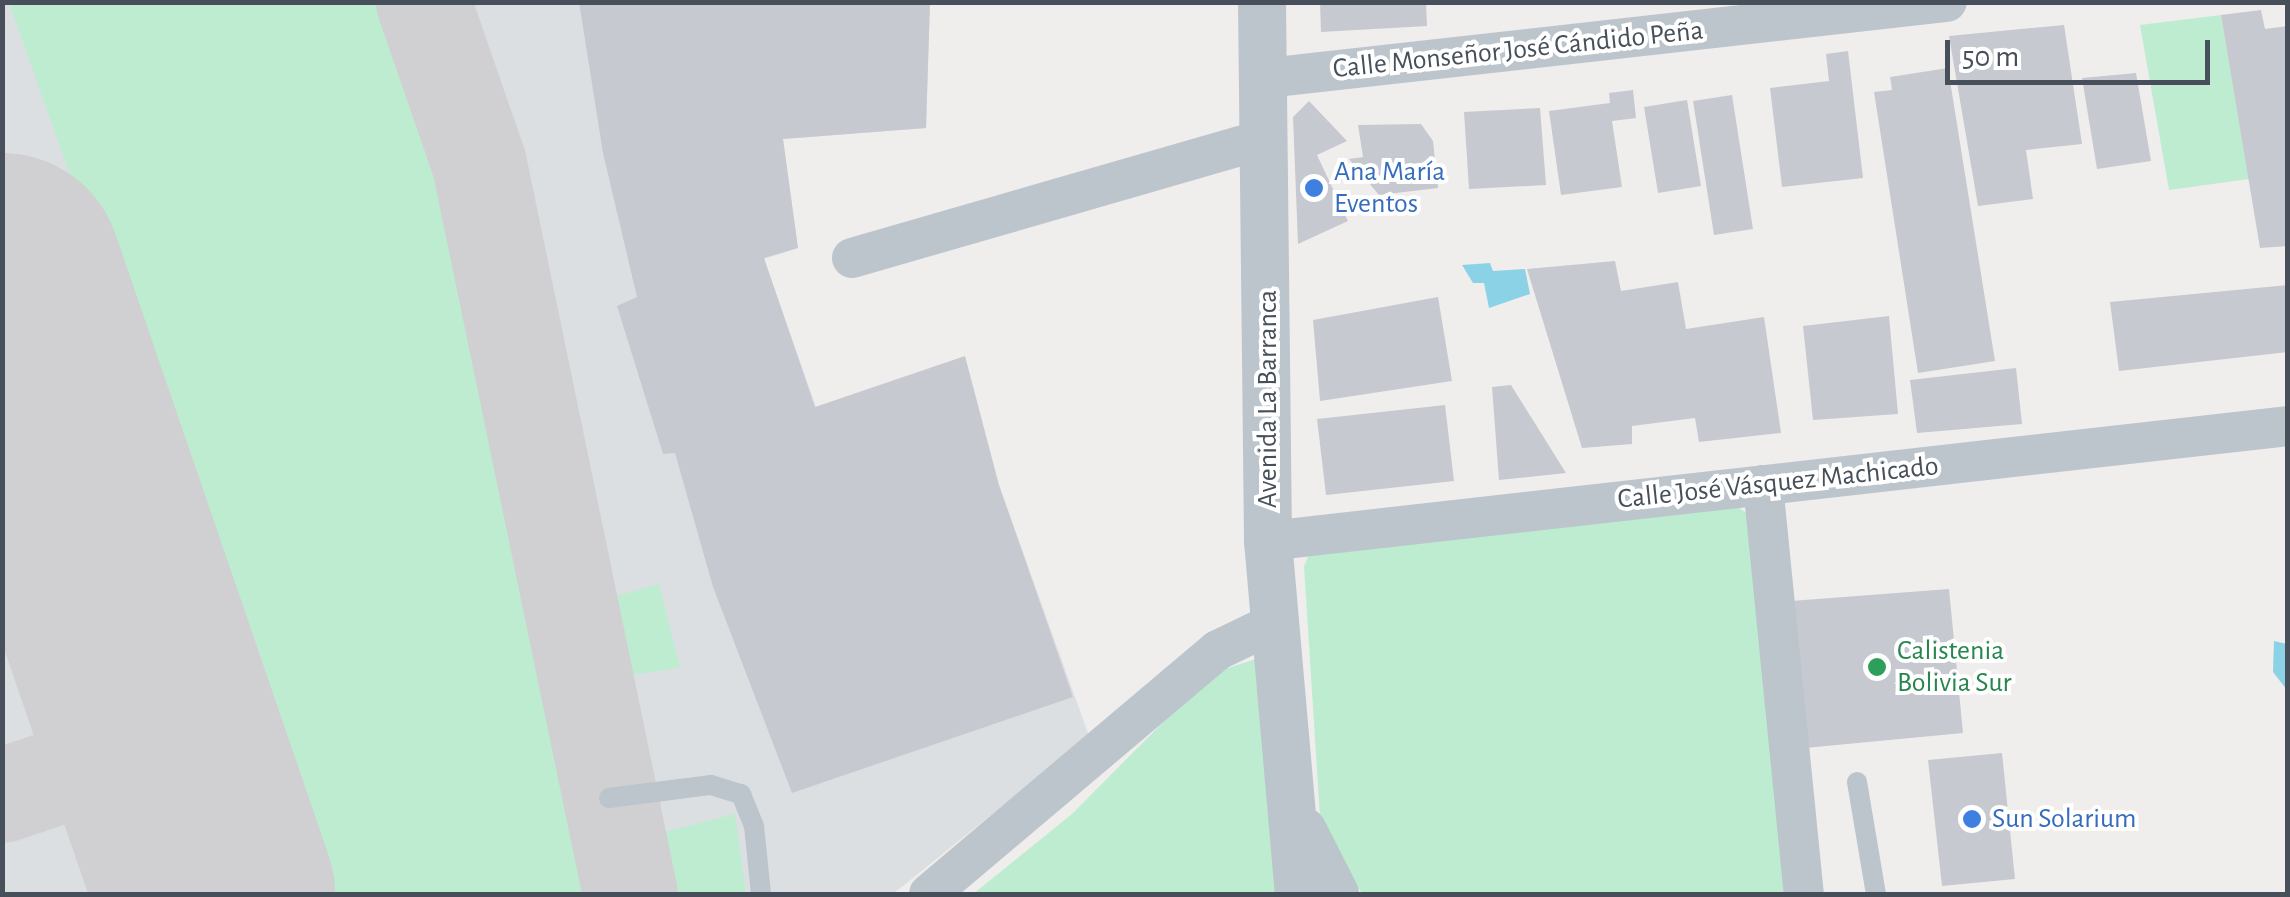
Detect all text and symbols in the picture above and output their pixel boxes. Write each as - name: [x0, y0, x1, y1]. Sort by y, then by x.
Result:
- street label: Calle Monseñor José Cándido Peña: [1331, 14, 1705, 86]
- scale bar: [1950, 20, 2215, 82]
- text: 50 m: [1962, 42, 2019, 72]
- place label: Ana María Eventos: [1334, 155, 1445, 221]
- marker: Ana María Eventos: [1303, 177, 1325, 199]
- street label: Avenida La Barranca: [1251, 290, 1285, 508]
- street label: Calle José Vásquez Machicado: [1616, 449, 1940, 517]
- place label: Calistenia Bolivia Sur: [1897, 634, 2012, 700]
- marker: Calistenia Bolivia Sur: [1866, 656, 1888, 678]
- place label: Sun Solarium: [1992, 802, 2136, 836]
- marker: Sun Solarium: [1961, 808, 1983, 830]

